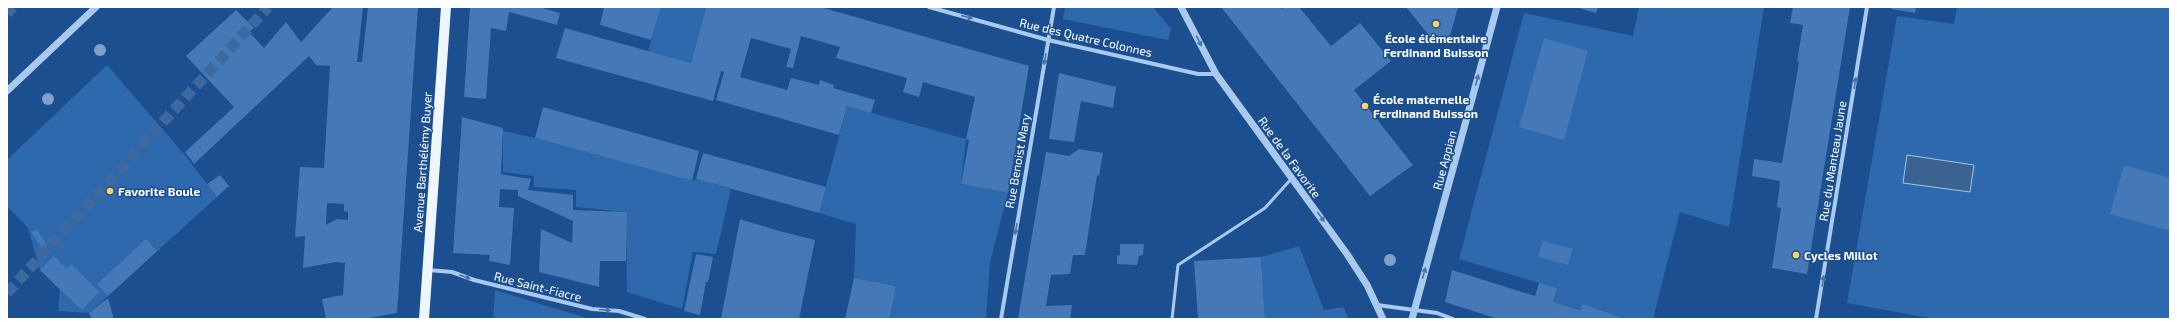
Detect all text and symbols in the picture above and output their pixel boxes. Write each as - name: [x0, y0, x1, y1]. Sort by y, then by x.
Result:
- one-way arrow: [961, 15, 973, 21]
- street label: Rue des Quatre Colonnes: [1018, 15, 1154, 60]
- marker: École élémentaire Ferdinand Buisson: [1431, 19, 1441, 29]
- place label: École élémentaire Ferdinand Buisson: [1384, 31, 1488, 59]
- one-way arrow: [1196, 36, 1203, 47]
- one-way arrow: [1042, 53, 1048, 65]
- one-way arrow: [1474, 74, 1480, 86]
- one-way arrow: [1852, 77, 1858, 89]
- street label: Avenue Barthélémy Buyer: [410, 91, 434, 233]
- place label: École maternelle Ferdinand Buisson: [1373, 92, 1478, 120]
- street label: Rue du Manteau Jaune: [1816, 100, 1848, 222]
- marker: École maternelle Ferdinand Buisson: [1360, 101, 1370, 111]
- street label: Rue Benoist Mary: [1002, 112, 1032, 209]
- street label: Rue de la Favorite: [1256, 114, 1324, 200]
- street label: Rue Appian: [1429, 129, 1459, 191]
- place label: Favorite Boule: [118, 184, 201, 198]
- marker: Favorite Boule: [105, 186, 115, 196]
- one-way arrow: [1317, 212, 1325, 223]
- one-way arrow: [1013, 223, 1019, 235]
- place label: Cycles Millot: [1804, 248, 1878, 263]
- marker: Cycles Millot: [1791, 250, 1801, 260]
- one-way arrow: [1421, 266, 1427, 278]
- street label: Rue Saint-Fiacre: [493, 268, 583, 304]
- one-way arrow: [460, 274, 472, 280]
- one-way arrow: [1820, 274, 1826, 287]
- one-way arrow: [599, 307, 611, 314]

